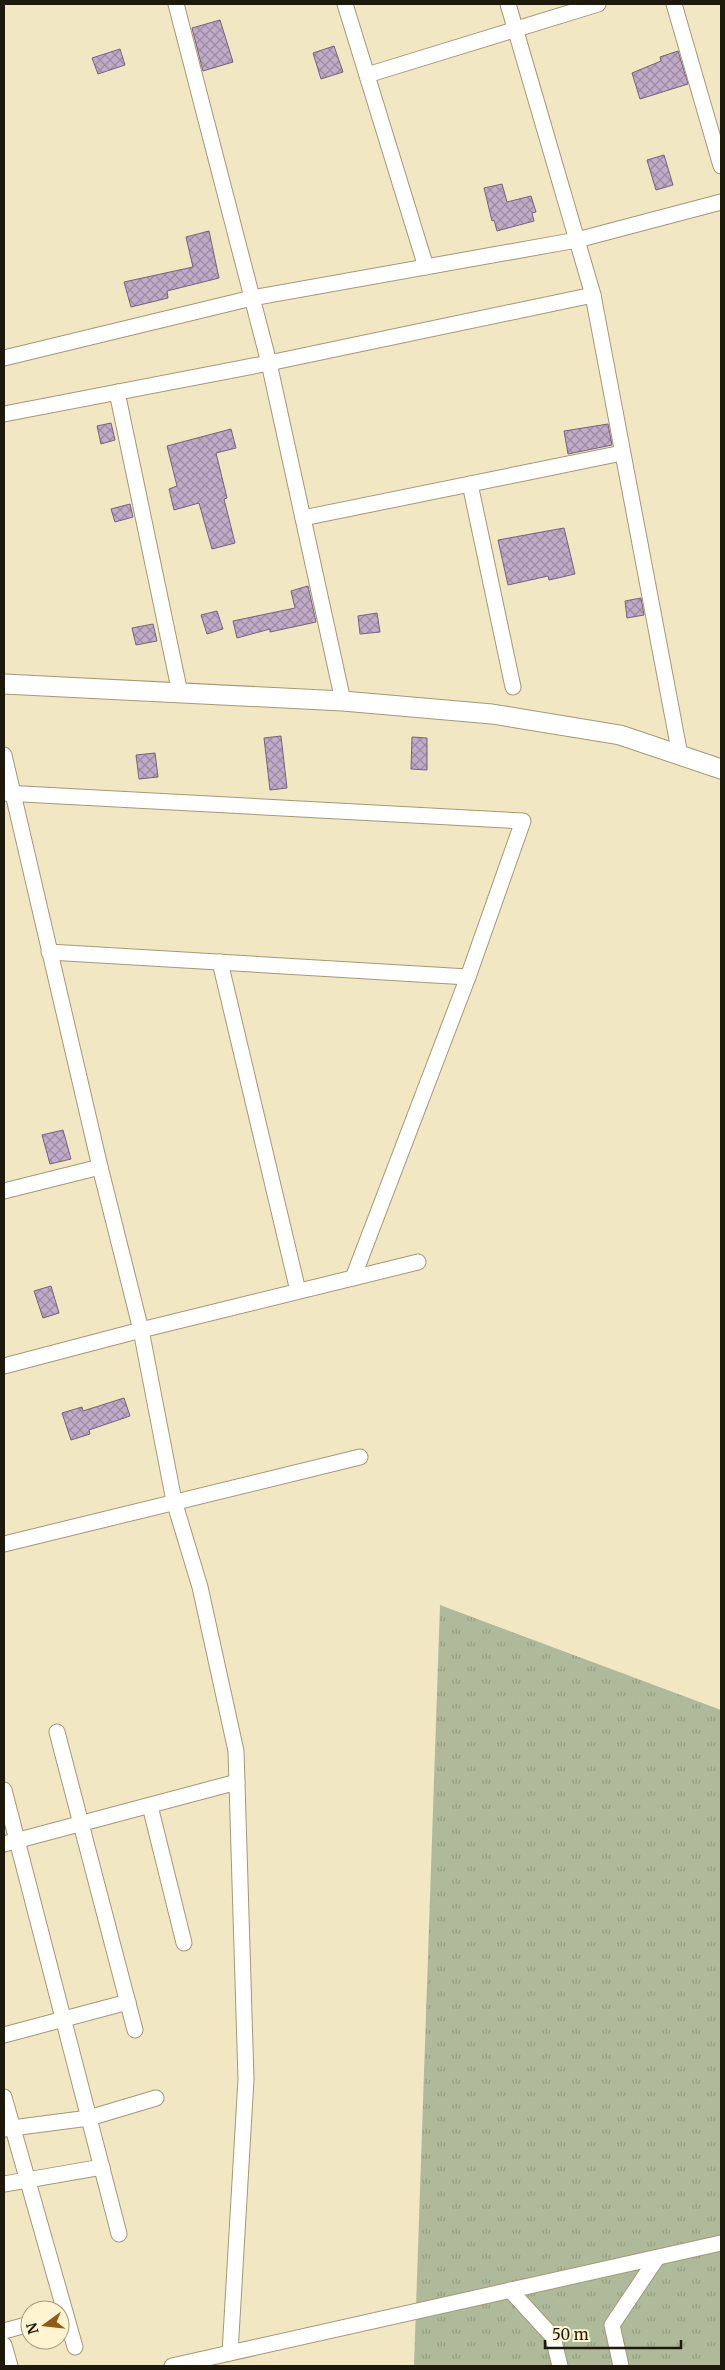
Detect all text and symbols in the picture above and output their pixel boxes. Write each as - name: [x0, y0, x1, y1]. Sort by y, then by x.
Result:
- north arrow: [20, 2300, 70, 2350]
- scale bar: [545, 2318, 681, 2350]
- text: N: [22, 2321, 43, 2336]
- text: 50 m: [552, 2325, 589, 2344]

